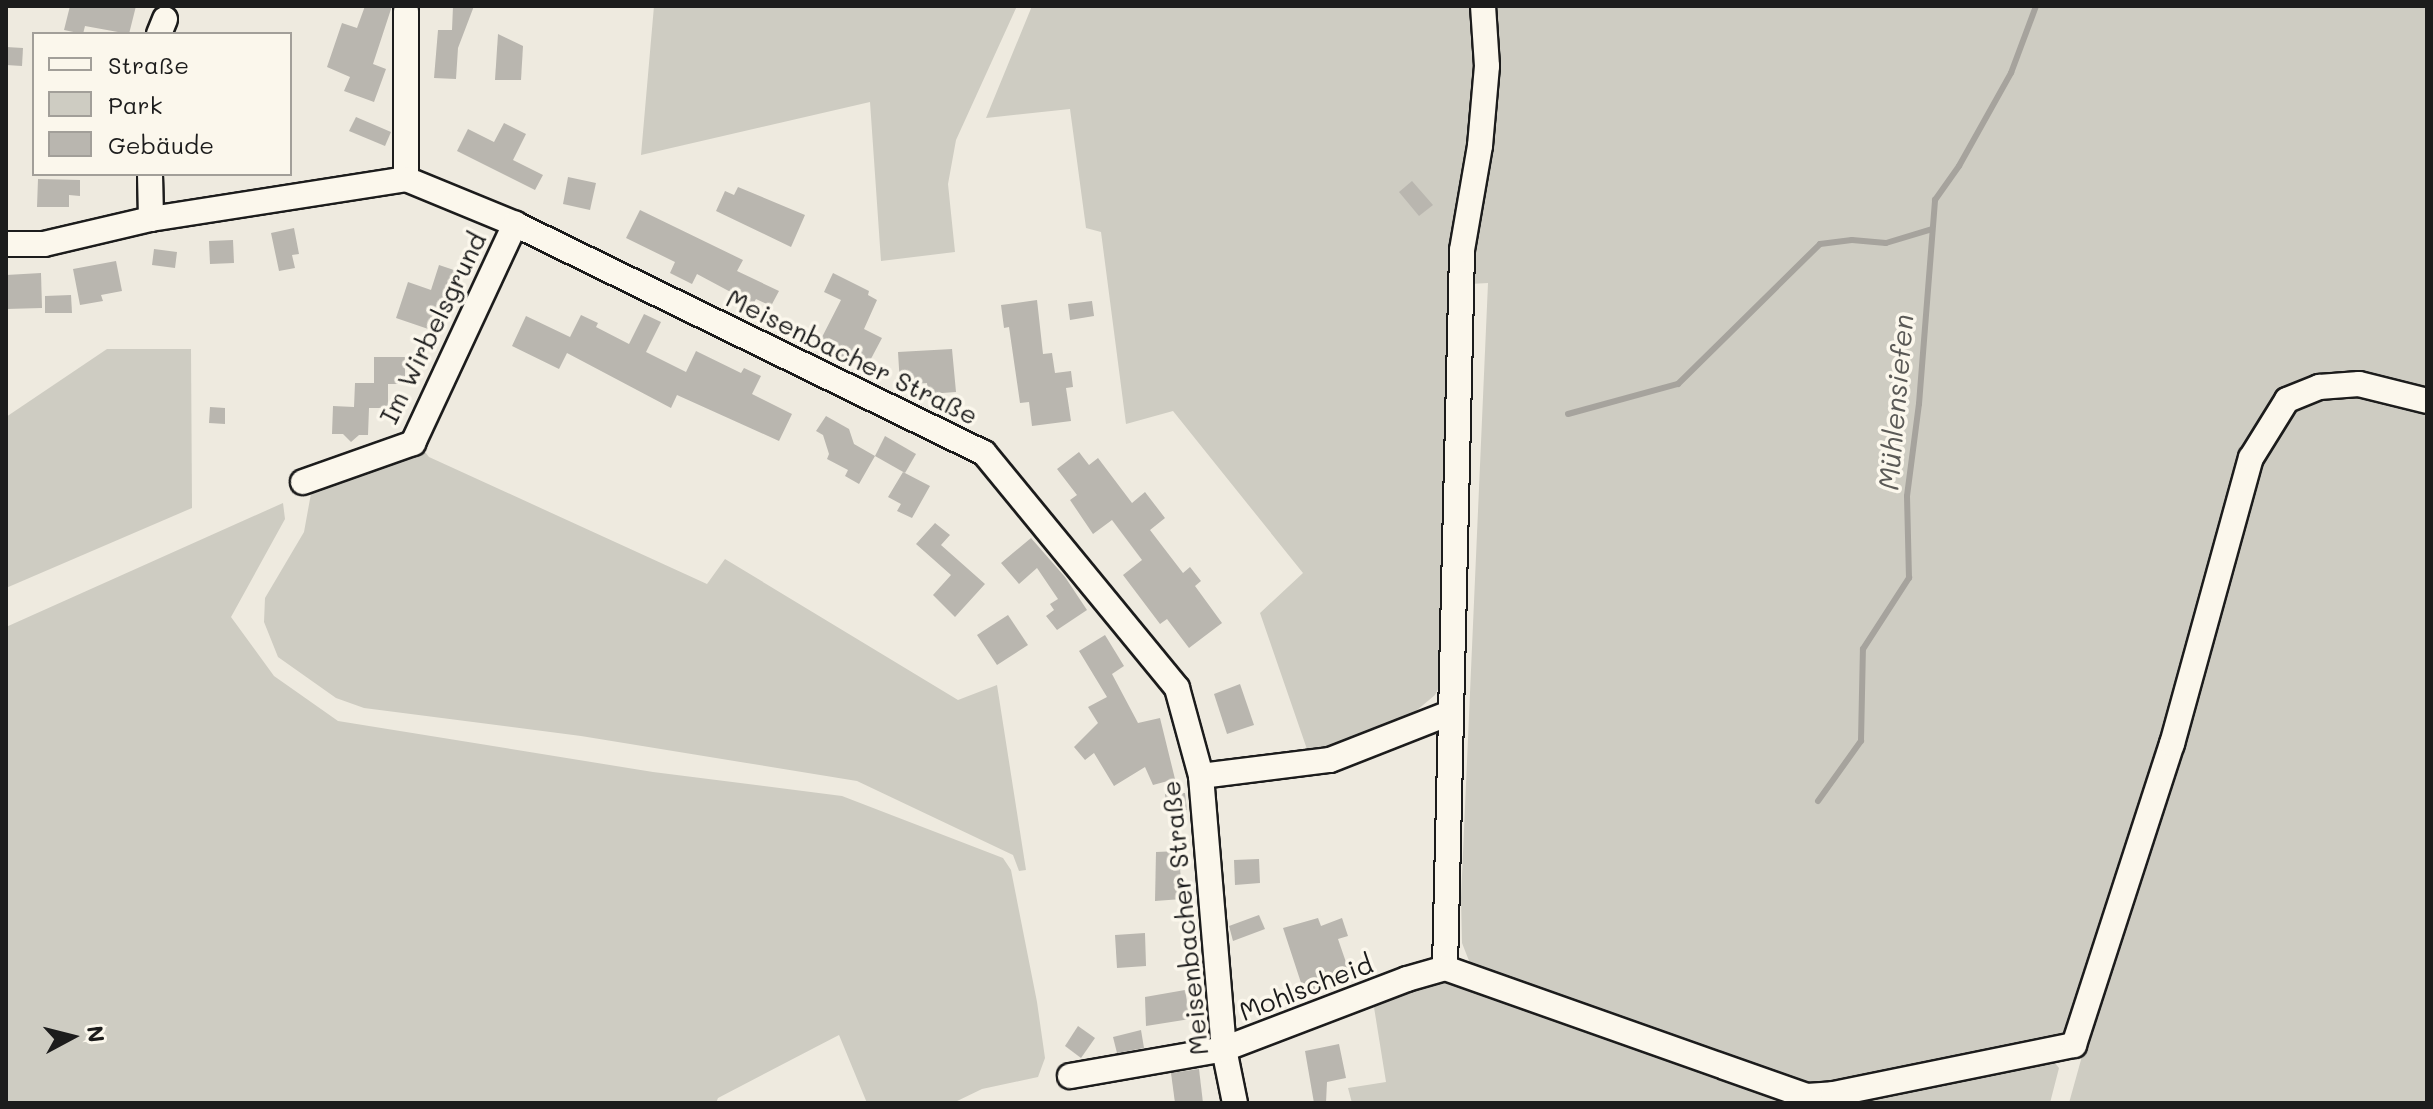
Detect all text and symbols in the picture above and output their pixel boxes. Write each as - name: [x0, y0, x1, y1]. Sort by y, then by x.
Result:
- legend: [32, 32, 292, 176]
- text: Straße: [108, 49, 189, 80]
- text: Park: [108, 89, 162, 120]
- text: Gebäude: [108, 129, 214, 160]
- street label: Im Wirbelsgrund: [373, 227, 493, 429]
- street label: Meisenbacher Straße: [721, 282, 983, 432]
- water label: Mühlensiefen: [1871, 313, 1919, 491]
- street label: Meisenbacher Straße: [1155, 779, 1215, 1057]
- street label: Mohlscheid: [1235, 948, 1377, 1028]
- north arrow: [32, 997, 112, 1077]
- text: N: [81, 1024, 112, 1044]

